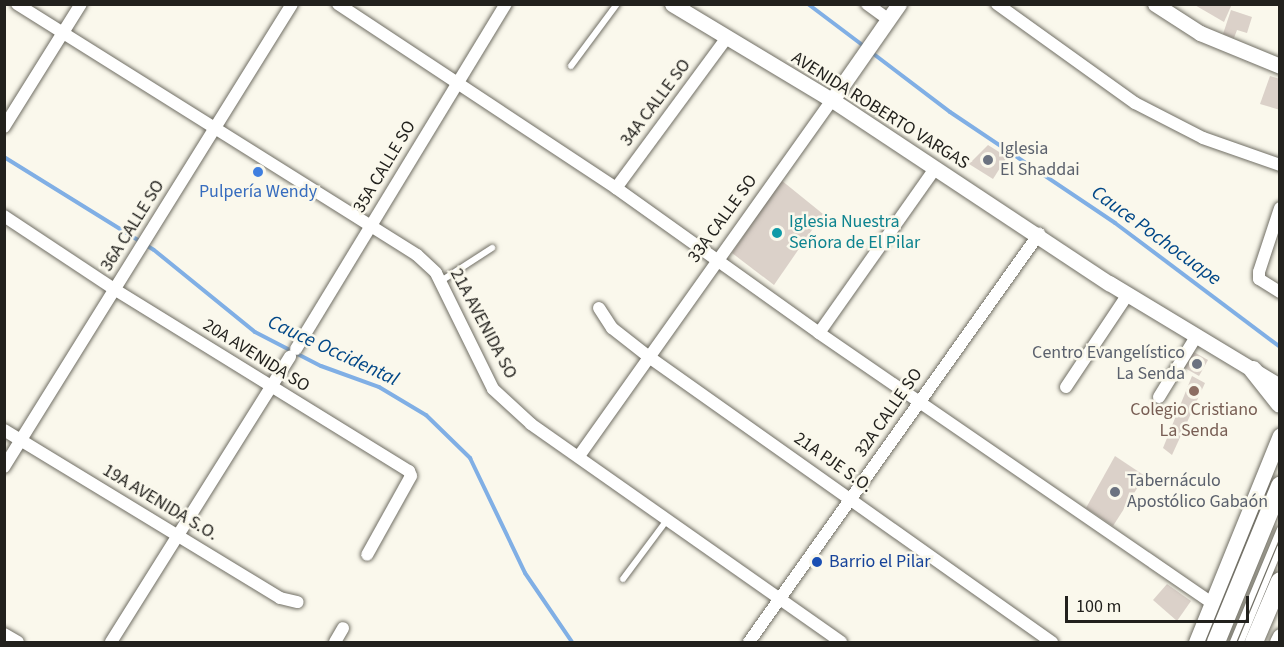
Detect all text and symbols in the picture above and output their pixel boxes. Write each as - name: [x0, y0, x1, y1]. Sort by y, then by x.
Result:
- street label: AVENIDA ROBERTO VARGAS: [787, 47, 973, 175]
- street label: 34A CALLE SO: [616, 55, 696, 151]
- street label: 35A CALLE SO: [349, 117, 421, 217]
- place label: Iglesia El Shaddai: [1000, 139, 1080, 182]
- marker: Iglesia El Shaddai: [981, 153, 995, 167]
- marker: Pulpería Wendy: [251, 165, 265, 179]
- street label: 33A CALLE SO: [684, 171, 762, 267]
- street label: 36A CALLE SO: [96, 176, 170, 276]
- place label: Pulpería Wendy: [199, 181, 317, 203]
- water label: Cauce Pochocuape: [1086, 181, 1226, 291]
- place label: Iglesia Nuestra Señora de El Pilar: [789, 212, 920, 254]
- marker: Iglesia Nuestra Señora de El Pilar: [770, 226, 784, 240]
- street label: 21A AVENIDA SO: [445, 265, 521, 383]
- water label: Cauce Occidental: [264, 310, 402, 392]
- street label: 20A AVENIDA SO: [199, 315, 313, 397]
- place label: Centro Evangelístico La Senda: [1032, 343, 1185, 386]
- marker: Centro Evangelístico La Senda: [1190, 357, 1204, 371]
- street label: 32A CALLE SO: [850, 364, 928, 462]
- marker: Colegio Cristiano La Senda: [1187, 384, 1201, 398]
- place label: Colegio Cristiano La Senda: [1130, 400, 1258, 442]
- street label: 21A PJE S.O.: [790, 428, 876, 498]
- street label: 19A AVENIDA S.O.: [98, 460, 222, 546]
- place label: Tabernáculo Apostólico Gabaón: [1127, 471, 1268, 514]
- marker: Tabernáculo Apostólico Gabaón: [1108, 485, 1122, 499]
- place label: Barrio el Pilar: [829, 551, 931, 573]
- marker: Barrio el Pilar: [810, 555, 824, 569]
- scale bar: [1068, 584, 1252, 622]
- text: 100 m: [1076, 594, 1121, 619]

